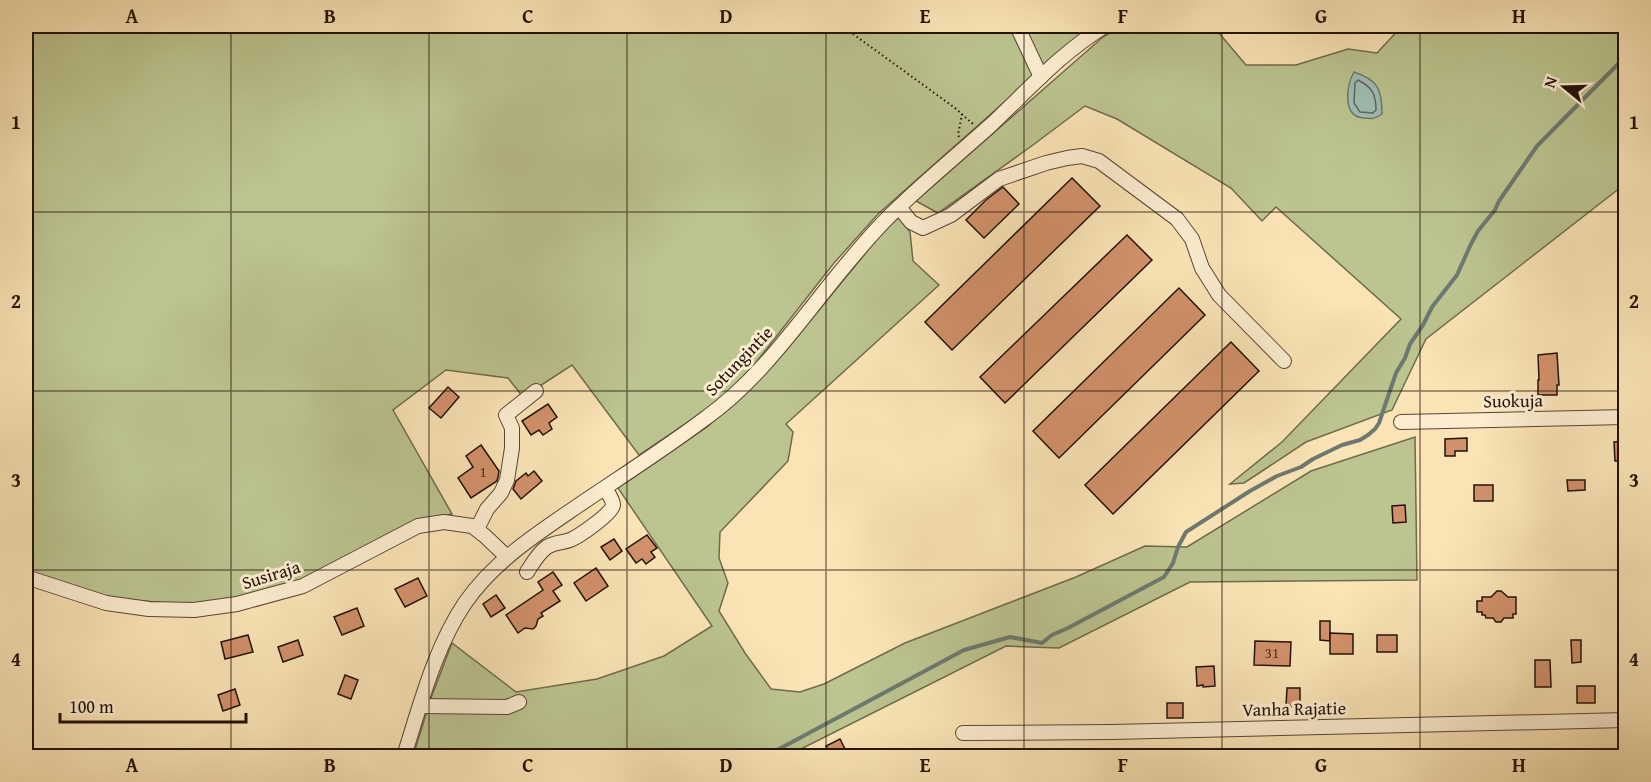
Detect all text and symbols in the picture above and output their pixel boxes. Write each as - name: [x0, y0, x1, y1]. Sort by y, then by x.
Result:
- text: A: [126, 1, 139, 30]
- text: B: [324, 1, 336, 30]
- text: C: [522, 1, 534, 30]
- text: D: [719, 1, 733, 30]
- text: E: [920, 1, 931, 30]
- text: F: [1118, 1, 1128, 30]
- text: G: [1315, 1, 1327, 30]
- text: H: [1512, 1, 1526, 30]
- north arrow: [1534, 57, 1594, 117]
- text: N: [1537, 73, 1563, 91]
- text: 1: [11, 107, 21, 136]
- text: 1: [1629, 107, 1639, 136]
- text: 2: [11, 286, 21, 315]
- text: 2: [1629, 286, 1639, 315]
- street label: Sotungintie: [698, 320, 779, 402]
- street label: Suokuja: [1483, 386, 1544, 415]
- house number: 1: [479, 461, 487, 482]
- text: 3: [11, 465, 21, 494]
- text: 3: [1629, 465, 1639, 494]
- street label: Susiraja: [238, 553, 304, 596]
- house number: 31: [1265, 642, 1279, 663]
- text: 4: [11, 644, 21, 673]
- text: 4: [1629, 644, 1639, 673]
- scale bar: [60, 686, 246, 724]
- text: 100 m: [69, 693, 114, 720]
- street label: Vanha Rajatie: [1242, 694, 1346, 723]
- text: A: [126, 750, 139, 779]
- text: B: [324, 750, 336, 779]
- text: C: [522, 750, 534, 779]
- text: D: [719, 750, 733, 779]
- text: E: [920, 750, 931, 779]
- text: F: [1118, 750, 1128, 779]
- text: G: [1315, 750, 1327, 779]
- text: H: [1512, 750, 1526, 779]

